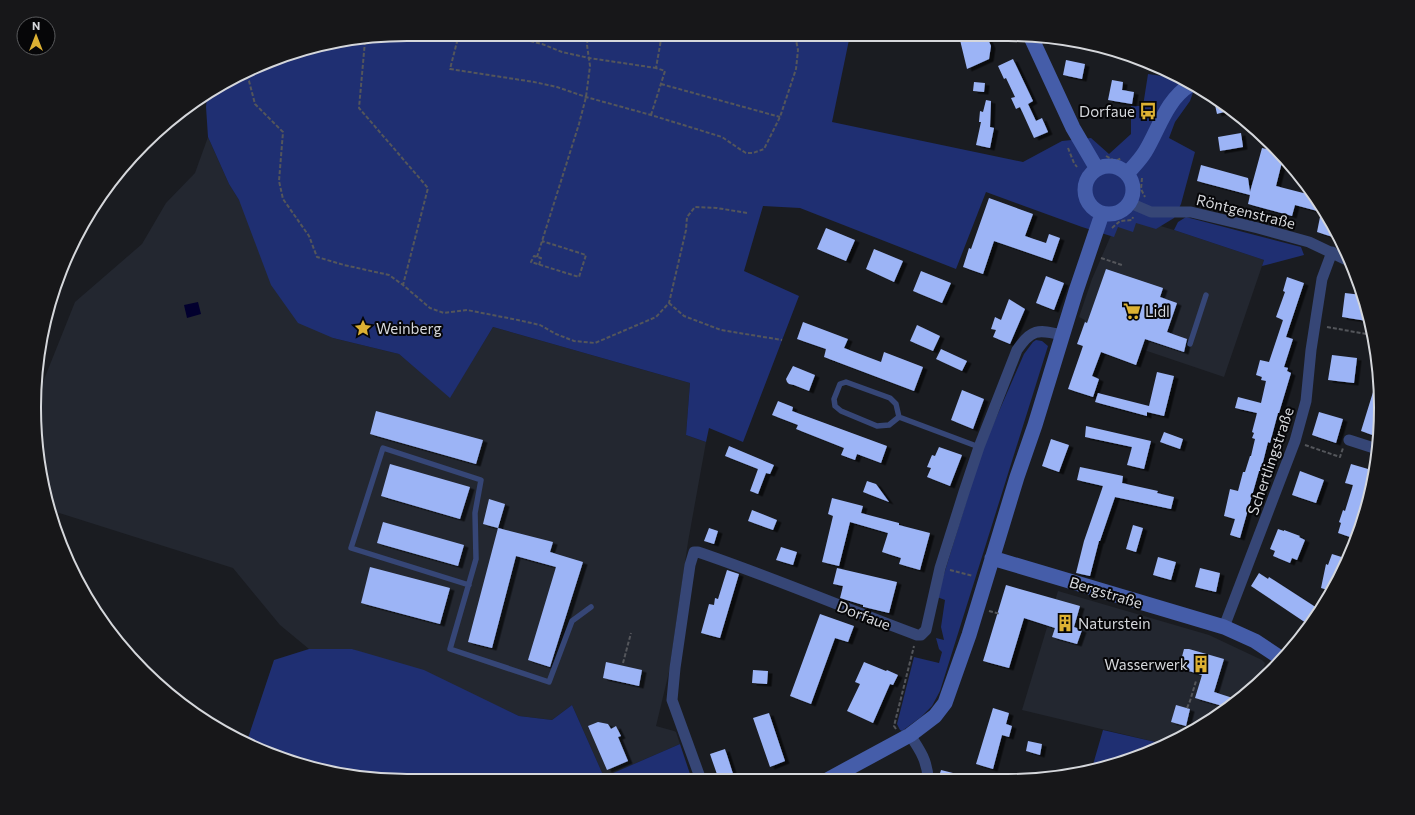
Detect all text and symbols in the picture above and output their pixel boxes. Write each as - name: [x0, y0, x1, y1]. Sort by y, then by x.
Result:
- north arrow: [16, 16, 56, 56]
- text: N: [32, 19, 40, 32]
- bus stop icon: Dorfaue: [1138, 101, 1158, 121]
- place label: Dorfaue: [1079, 102, 1135, 120]
- street label: Röntgenstraße: [1195, 190, 1297, 232]
- supermarket icon: Lidl: [1122, 301, 1142, 321]
- place label: Lidl: [1145, 302, 1170, 320]
- place icon: Weinberg: [353, 318, 373, 338]
- place label: Weinberg: [376, 319, 442, 337]
- street label: Schertlingstraße: [1243, 405, 1297, 517]
- street label: Bergstraße: [1067, 572, 1145, 612]
- street label: Dorfaue: [835, 597, 893, 633]
- building icon: Naturstein: [1055, 613, 1075, 633]
- place label: Naturstein: [1078, 614, 1151, 632]
- building icon: Wasserwerk: [1191, 654, 1211, 674]
- place label: Wasserwerk: [1104, 655, 1188, 673]

